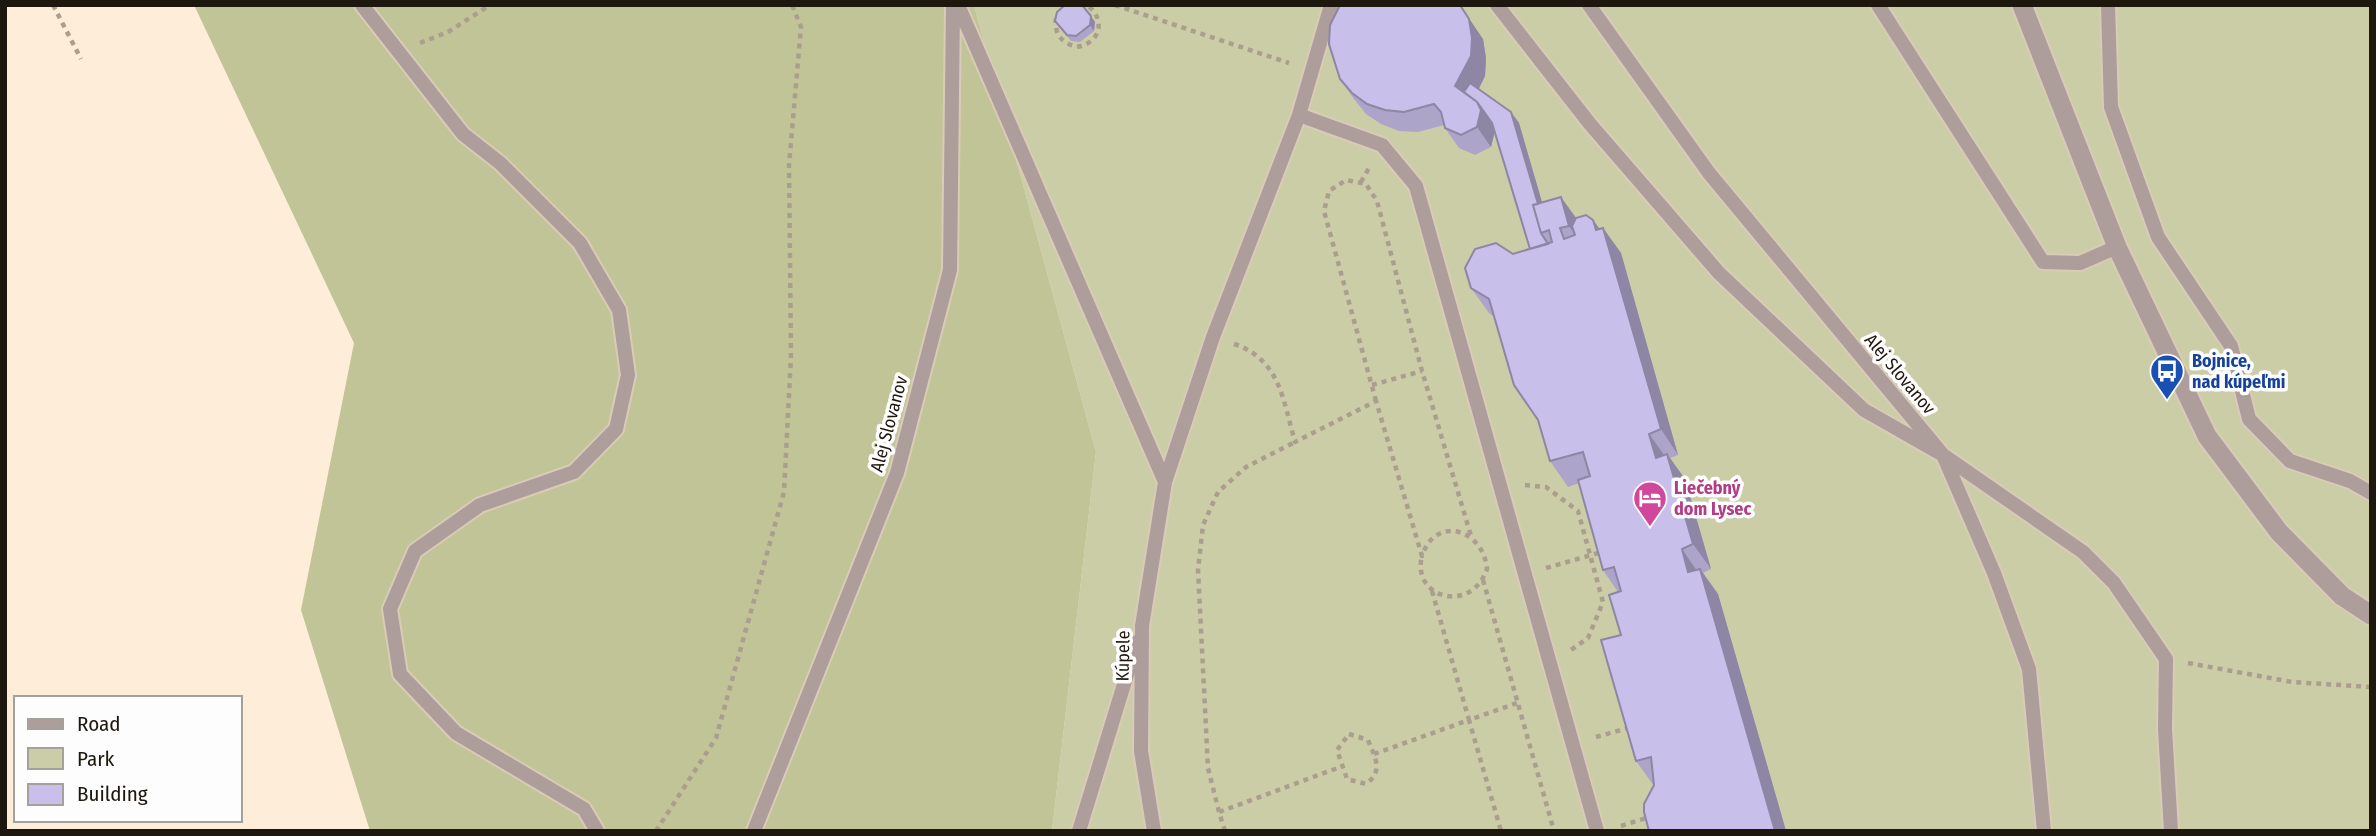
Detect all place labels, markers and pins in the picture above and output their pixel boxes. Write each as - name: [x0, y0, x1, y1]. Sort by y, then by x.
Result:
- place label: Bojnice, nad kúpeľmi: [2192, 350, 2285, 393]
- bus stop icon: Bojnice, nad kúpeľmi: [2148, 352, 2186, 401]
- place label: Liečebný dom Lysec: [1674, 477, 1751, 520]
- hotel icon: Liečebný dom Lysec: [1631, 479, 1669, 528]

